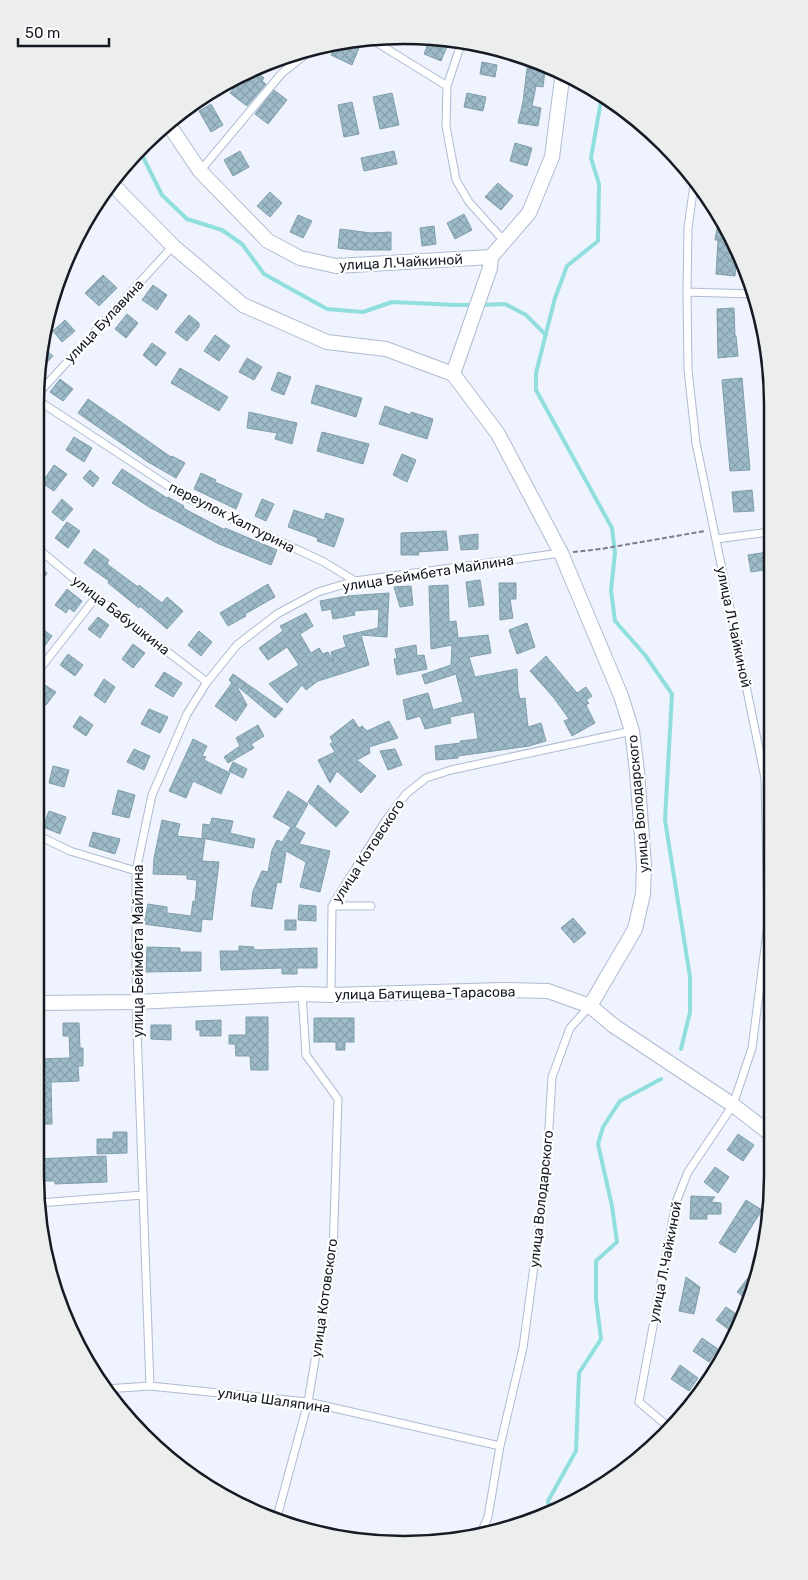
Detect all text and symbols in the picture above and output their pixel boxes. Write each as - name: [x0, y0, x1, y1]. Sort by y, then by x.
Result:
- scale bar: [18, 15, 109, 47]
- text: 50 m: [25, 24, 60, 42]
- street label: улица Л.Чайкиной: [339, 251, 463, 274]
- street label: улица Булавина: [61, 276, 148, 367]
- street label: переулок Халтурина: [166, 478, 298, 557]
- street label: улица Беймбета Майлина: [341, 552, 515, 595]
- street label: улица Л.Чайкиной: [712, 565, 755, 689]
- street label: улица Бабушкина: [68, 572, 173, 659]
- street label: улица Володарского: [624, 734, 653, 874]
- street label: улица Котовского: [329, 796, 408, 906]
- street label: улица Беймбета Майлина: [130, 864, 147, 1038]
- street label: улица Батищева-Тарасова: [334, 983, 516, 1004]
- street label: улица Володарского: [526, 1129, 557, 1269]
- street label: улица Л.Чайкиной: [645, 1200, 686, 1324]
- street label: улица Котовского: [308, 1237, 341, 1359]
- street label: улица Шаляпина: [216, 1384, 331, 1417]

